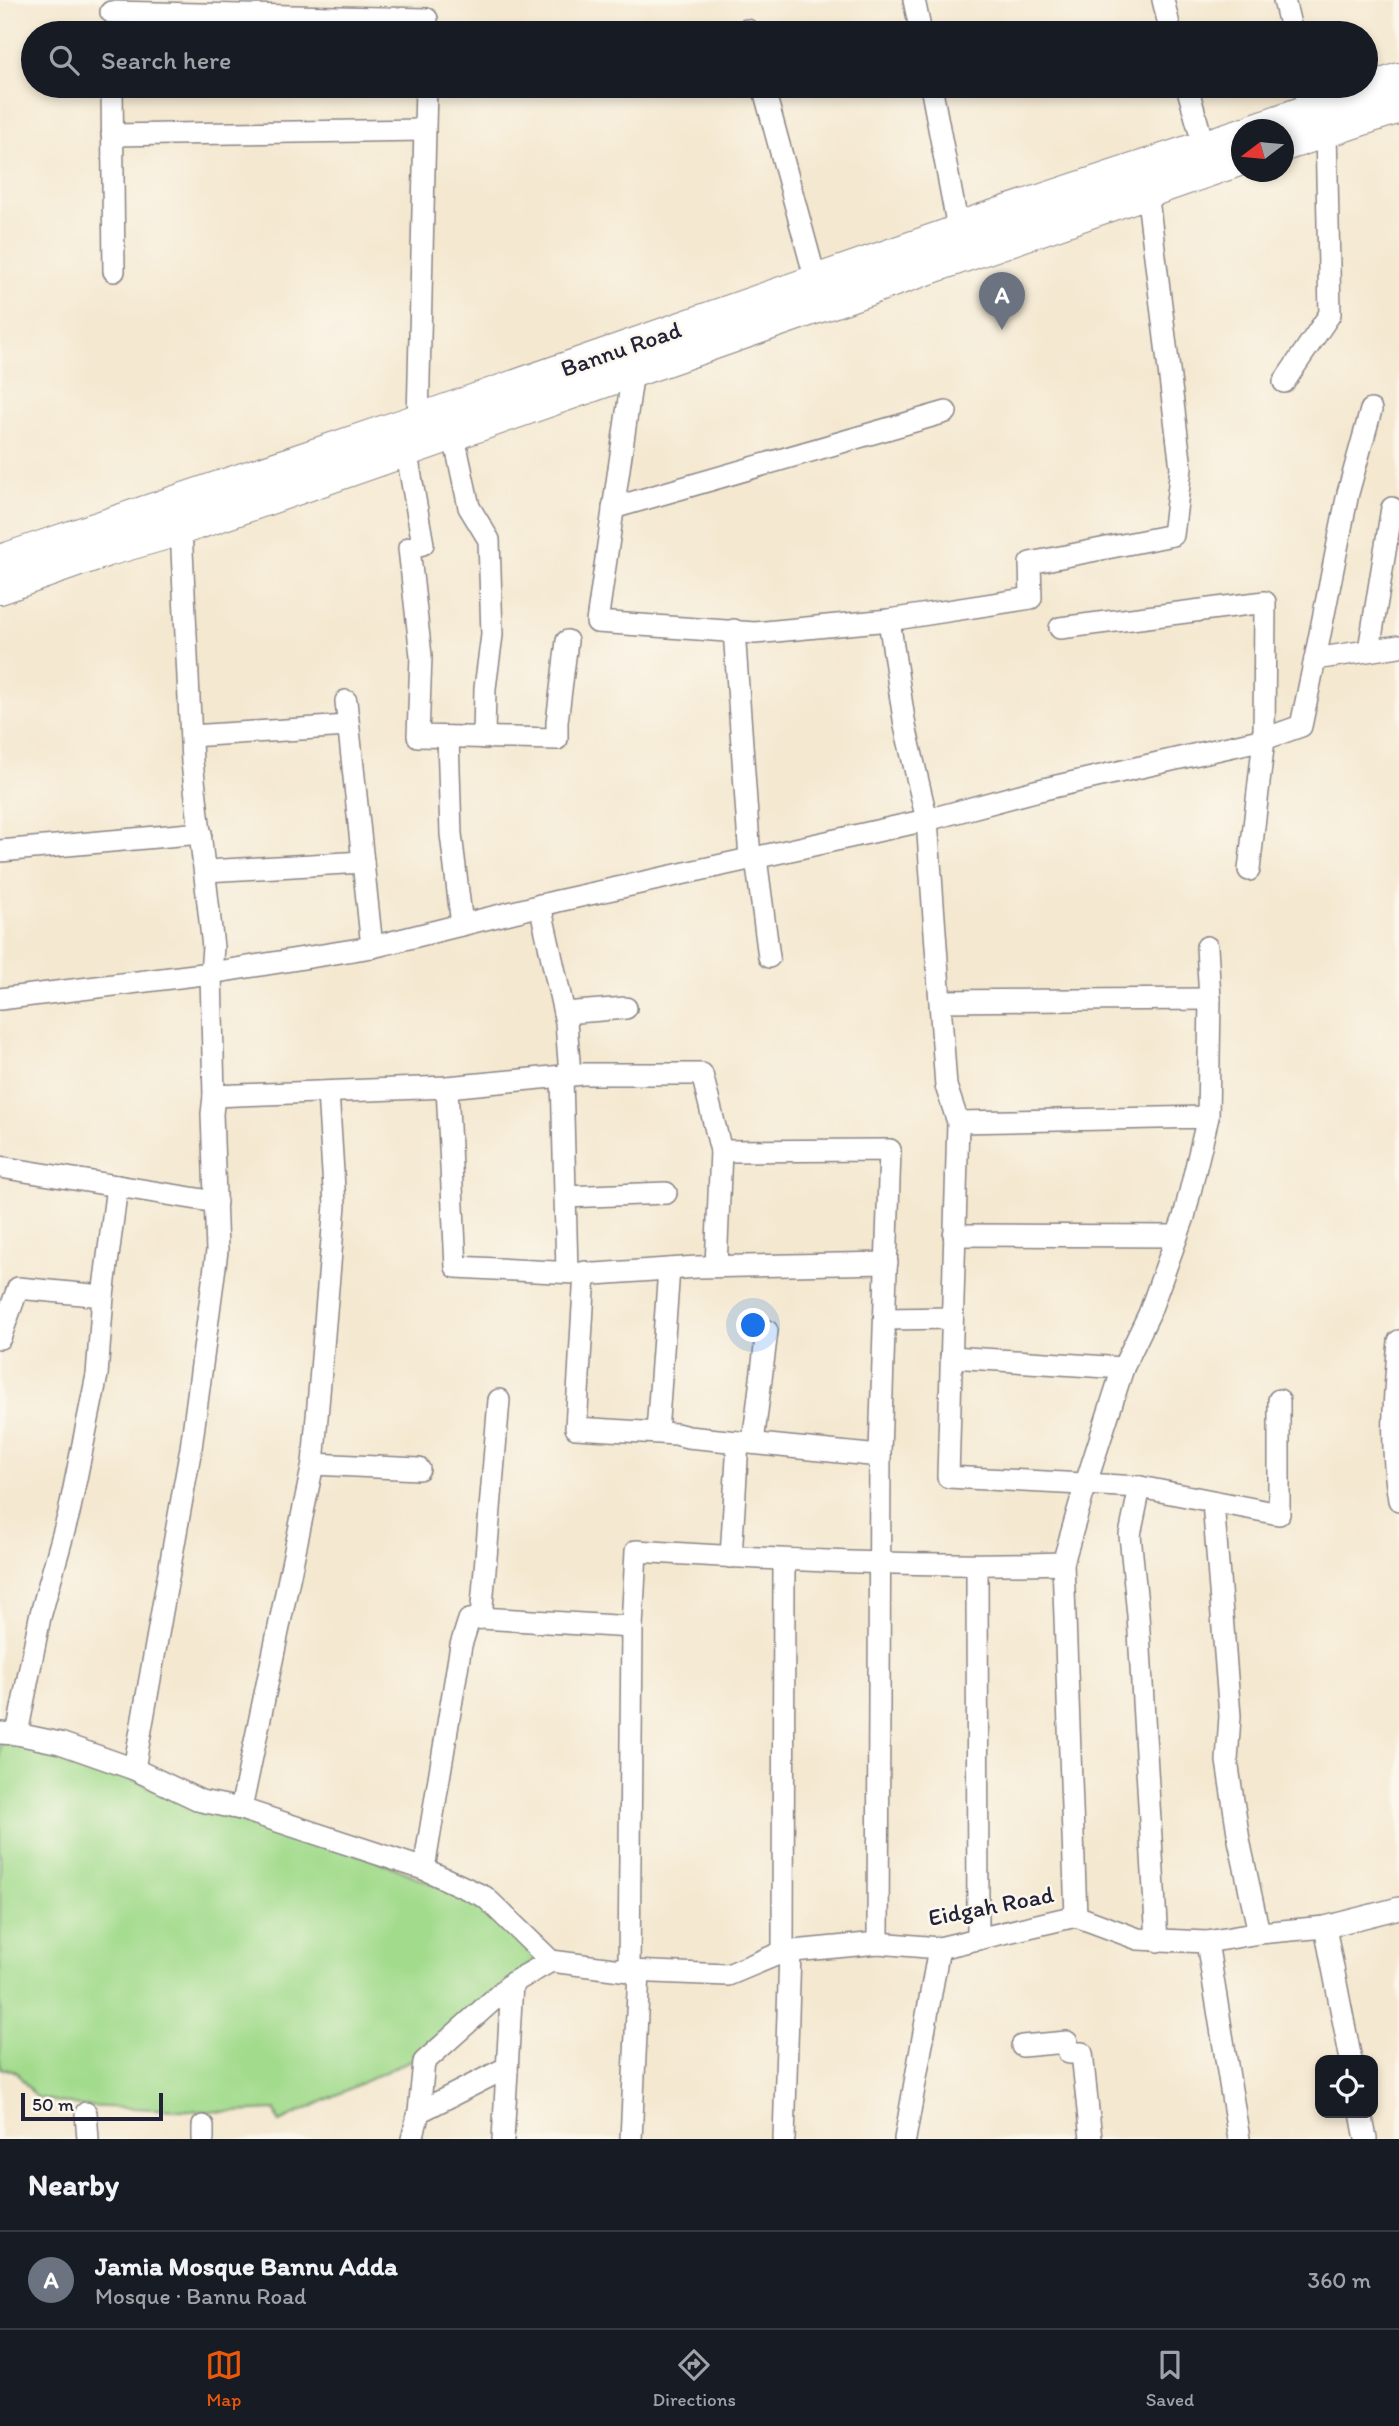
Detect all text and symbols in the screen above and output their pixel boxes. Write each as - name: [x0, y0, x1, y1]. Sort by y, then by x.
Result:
- search box: [21, 21, 1378, 98]
- icon: search: [45, 41, 83, 79]
- text: Search here: [101, 44, 231, 76]
- north arrow: [1231, 119, 1294, 182]
- pin: A: [979, 272, 1025, 330]
- street label: Bannu Road: [557, 314, 685, 383]
- your location: [736, 1308, 770, 1342]
- street label: Eidgah Road: [926, 1879, 1056, 1932]
- map controls: [1315, 2055, 1378, 2118]
- button: locate: [1315, 2055, 1378, 2118]
- scale bar: [21, 2090, 163, 2122]
- text: 50 m: [32, 2093, 74, 2116]
- text: Nearby: [28, 2166, 119, 2203]
- text: Jamia Mosque Bannu Adda: [95, 2250, 398, 2282]
- text: A: [44, 2266, 58, 2294]
- text: 360 m: [1308, 2266, 1371, 2294]
- text: Mosque · Bannu Road: [95, 2282, 307, 2310]
- tab: Map: [205, 2346, 243, 2411]
- tab: Directions: [652, 2346, 736, 2411]
- tab: Saved: [1146, 2346, 1194, 2411]

